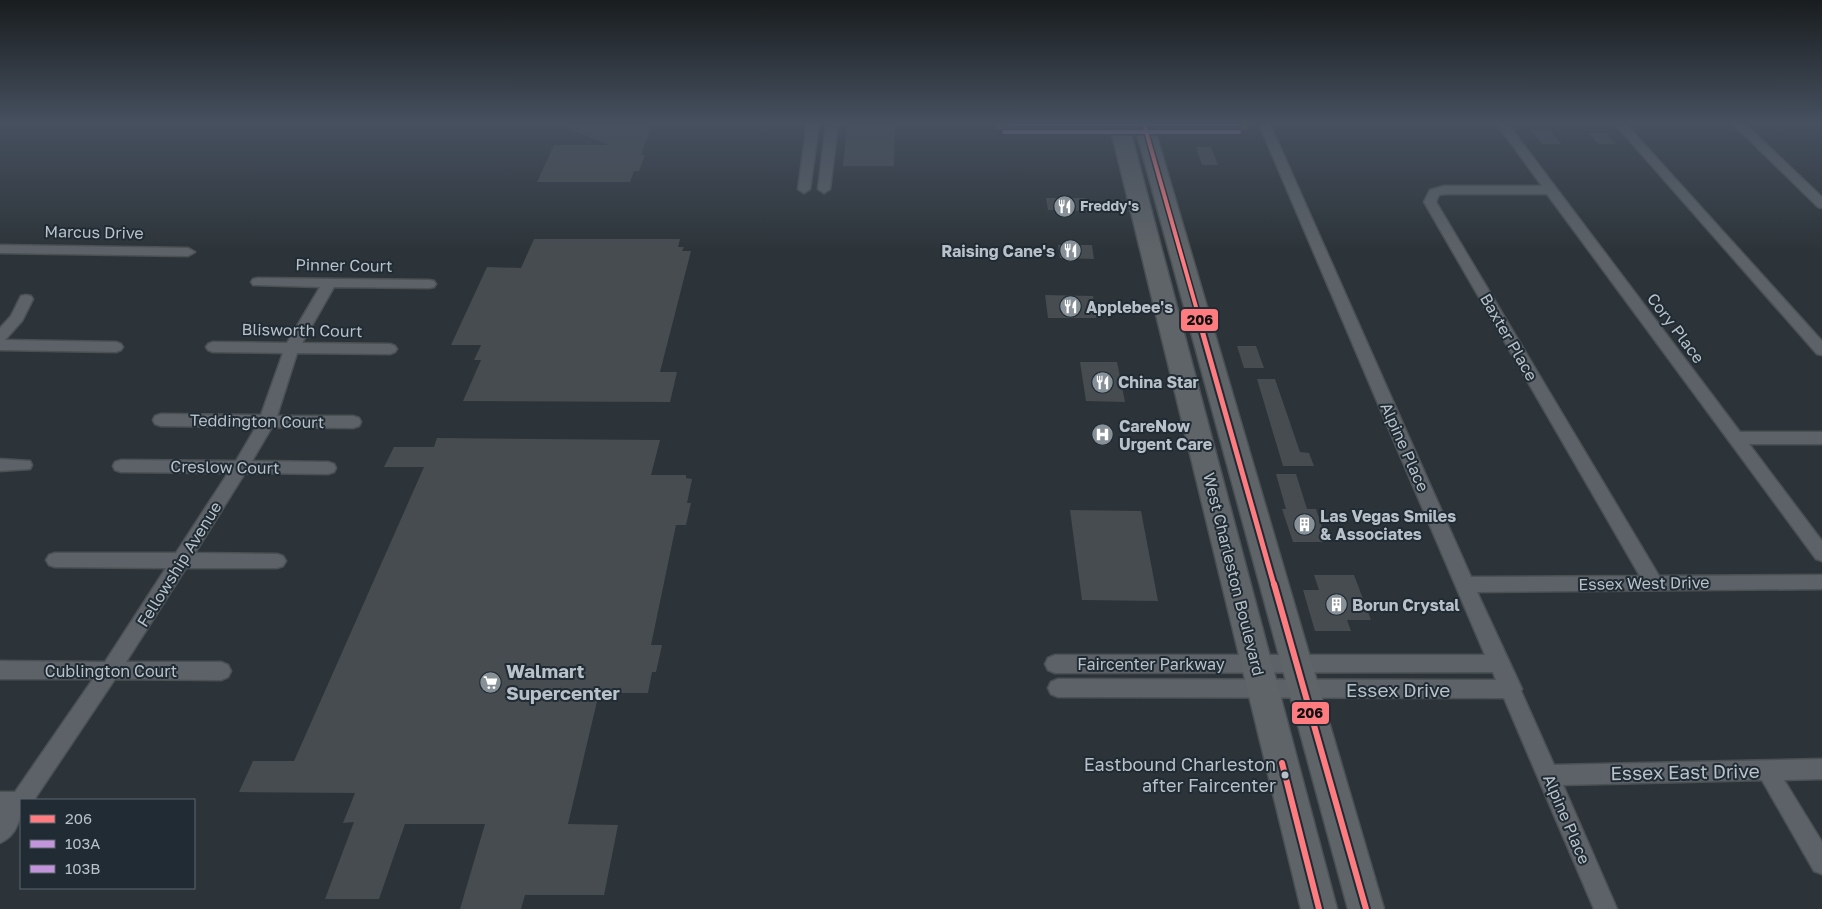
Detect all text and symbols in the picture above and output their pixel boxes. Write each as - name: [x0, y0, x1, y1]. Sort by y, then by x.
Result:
- restaurant icon: Freddy's: [1052, 194, 1076, 218]
- place label: Freddy's: [1080, 197, 1139, 214]
- street label: Marcus Drive: [44, 221, 144, 243]
- restaurant icon: Raising Cane's: [1059, 239, 1083, 263]
- place label: Raising Cane's: [941, 241, 1055, 261]
- street label: Pinner Court: [295, 254, 393, 276]
- street label: Cory Place: [1643, 289, 1709, 367]
- street label: Baxter Place: [1476, 290, 1542, 384]
- restaurant icon: Applebee's: [1058, 295, 1082, 319]
- place label: Applebee's: [1086, 297, 1173, 317]
- line badge: 206: [1180, 308, 1219, 332]
- text: 206: [1187, 311, 1213, 328]
- street label: Blisworth Court: [241, 319, 363, 341]
- restaurant icon: China Star: [1090, 370, 1114, 394]
- place label: China Star: [1118, 372, 1199, 392]
- street label: Alpine Place: [1376, 399, 1434, 495]
- street label: Teddington Court: [190, 410, 324, 432]
- place label: CareNow Urgent Care: [1119, 416, 1212, 454]
- hospital icon: CareNow Urgent Care: [1091, 423, 1115, 447]
- street label: Creslow Court: [170, 456, 280, 478]
- street label: West Charleston Boulevard: [1199, 470, 1269, 678]
- street label: Fellowship Avenue: [132, 498, 226, 630]
- place label: Las Vegas Smiles & Associates: [1320, 506, 1456, 544]
- building icon: Las Vegas Smiles & Associates: [1292, 513, 1316, 537]
- street label: Essex West Drive: [1578, 572, 1710, 594]
- building icon: Borun Crystal: [1324, 593, 1348, 617]
- place label: Borun Crystal: [1352, 595, 1460, 615]
- street label: Faircenter Parkway: [1077, 654, 1225, 674]
- place label: Walmart Supercenter: [506, 659, 620, 704]
- street label: Cublington Court: [45, 661, 177, 681]
- supermarket icon: Walmart Supercenter: [478, 670, 502, 694]
- street label: Essex Drive: [1346, 678, 1450, 701]
- line badge: 206: [1291, 701, 1330, 725]
- text: 206: [1297, 704, 1323, 721]
- place label: Eastbound Charleston after Faircenter: [1084, 753, 1276, 796]
- street label: Essex East Drive: [1610, 759, 1760, 784]
- marker: Eastbound Charleston after Faircenter: [1280, 770, 1290, 780]
- street label: Alpine Place: [1539, 771, 1595, 867]
- legend: [20, 799, 195, 889]
- text: 206: [65, 809, 92, 827]
- text: 103A: [65, 834, 100, 852]
- text: 103B: [65, 859, 100, 877]

